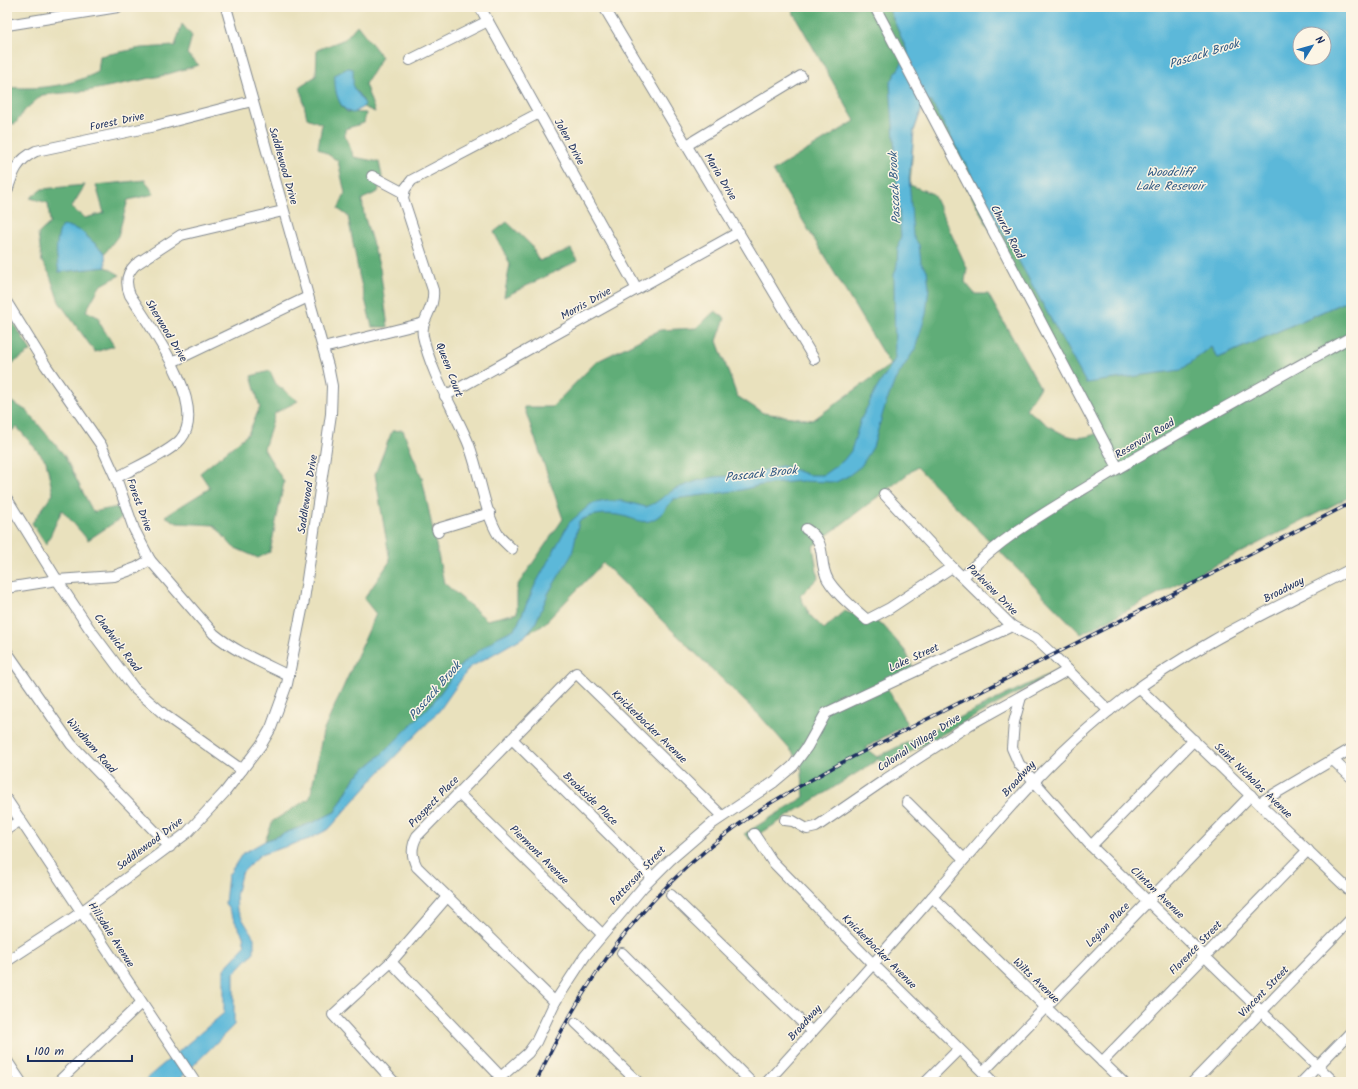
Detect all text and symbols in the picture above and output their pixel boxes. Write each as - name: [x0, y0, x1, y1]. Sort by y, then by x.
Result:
- north arrow: [1292, 26, 1332, 66]
- text: N: [1310, 32, 1328, 49]
- water label: Pascack Brook: [1167, 34, 1244, 74]
- street label: Forest Drive: [88, 107, 146, 137]
- street label: Jolen Drive: [549, 115, 589, 169]
- street label: Saddlewood Drive: [263, 125, 303, 207]
- water label: Pascack Brook: [884, 149, 906, 225]
- street label: Maria Drive: [699, 150, 741, 204]
- water label: Woodcliff Lake Resevoir: [1136, 163, 1207, 196]
- street label: Church Road: [985, 202, 1029, 263]
- street label: Morris Drive: [557, 283, 615, 325]
- street label: Sherwood Drive: [140, 296, 192, 366]
- street label: Queen Court: [430, 340, 468, 401]
- street label: Reservoir Road: [1112, 414, 1179, 464]
- street label: Saddlewood Drive: [293, 453, 323, 535]
- water label: Pascack Brook: [724, 461, 800, 487]
- street label: Forest Drive: [121, 476, 157, 534]
- street label: Parkview Drive: [962, 560, 1022, 620]
- street label: Broadway: [1260, 572, 1308, 608]
- street label: Chadwick Road: [89, 610, 145, 677]
- street label: Lake Street: [886, 639, 943, 677]
- water label: Pascack Brook: [404, 656, 467, 724]
- street label: Knickerbocker Avenue: [607, 686, 691, 768]
- street label: Colonial Village Drive: [874, 709, 964, 777]
- street label: Windham Road: [62, 714, 121, 778]
- street label: Saint Nicholas Avenue: [1210, 739, 1296, 823]
- street label: Broadway: [998, 756, 1041, 801]
- street label: Brookside Place: [558, 768, 622, 830]
- street label: Prospect Place: [404, 772, 464, 832]
- street label: Saddlewood Drive: [113, 813, 187, 875]
- street label: Piermont Avenue: [505, 821, 573, 889]
- street label: Patterson Street: [605, 842, 671, 910]
- street label: Clinton Avenue: [1126, 862, 1188, 924]
- street label: Legion Place: [1081, 898, 1135, 952]
- street label: Hillsdale Avenue: [83, 899, 139, 971]
- street label: Knickerbocker Avenue: [837, 910, 921, 994]
- street label: Florence Street: [1165, 916, 1227, 979]
- street label: Wilts Avenue: [1008, 954, 1064, 1008]
- street label: Vincent Street: [1234, 961, 1294, 1022]
- street label: Broadway: [784, 1000, 827, 1045]
- scale bar: [28, 1037, 132, 1063]
- text: 100 m: [34, 1042, 65, 1061]

